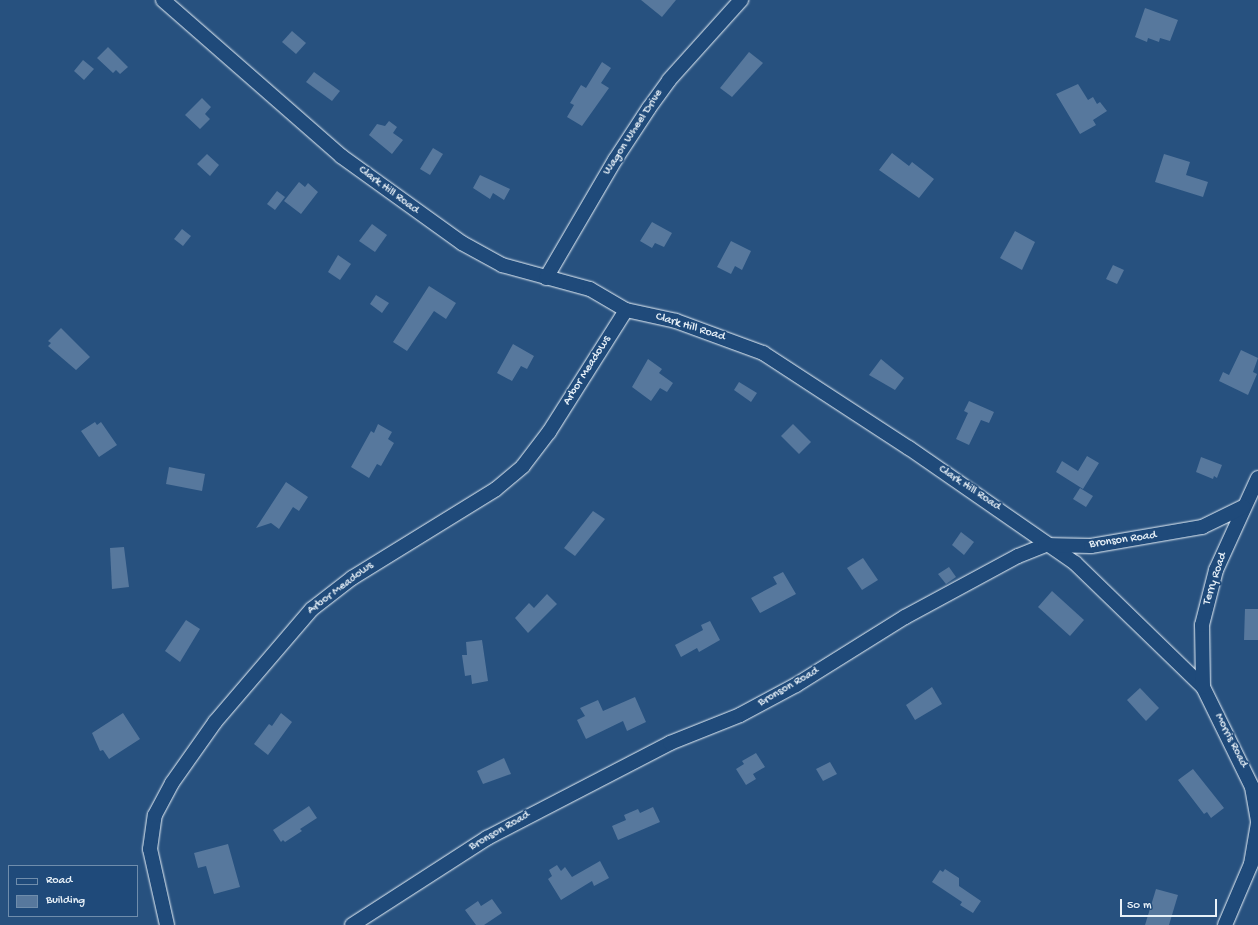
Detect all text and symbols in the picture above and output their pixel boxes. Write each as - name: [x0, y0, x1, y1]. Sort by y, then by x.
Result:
- street label: Wagon Wheel Drive: [601, 88, 667, 178]
- street label: Clark Hill Road: [355, 164, 421, 218]
- street label: Clark Hill Road: [653, 311, 727, 345]
- street label: Arbor Meadows: [561, 334, 615, 408]
- street label: Clark Hill Road: [935, 463, 1003, 515]
- street label: Bronson Road: [1088, 529, 1158, 553]
- street label: Terry Road: [1201, 551, 1231, 607]
- street label: Arbor Meadows: [305, 559, 377, 619]
- street label: Bronson Road: [756, 665, 822, 711]
- street label: Morris Road: [1210, 711, 1250, 771]
- street label: Bronson Road: [467, 809, 533, 855]
- legend: [8, 865, 138, 917]
- text: Road: [46, 874, 72, 888]
- scale bar: [1122, 891, 1219, 917]
- text: Building: [46, 894, 85, 908]
- text: 50 m: [1127, 899, 1152, 913]

